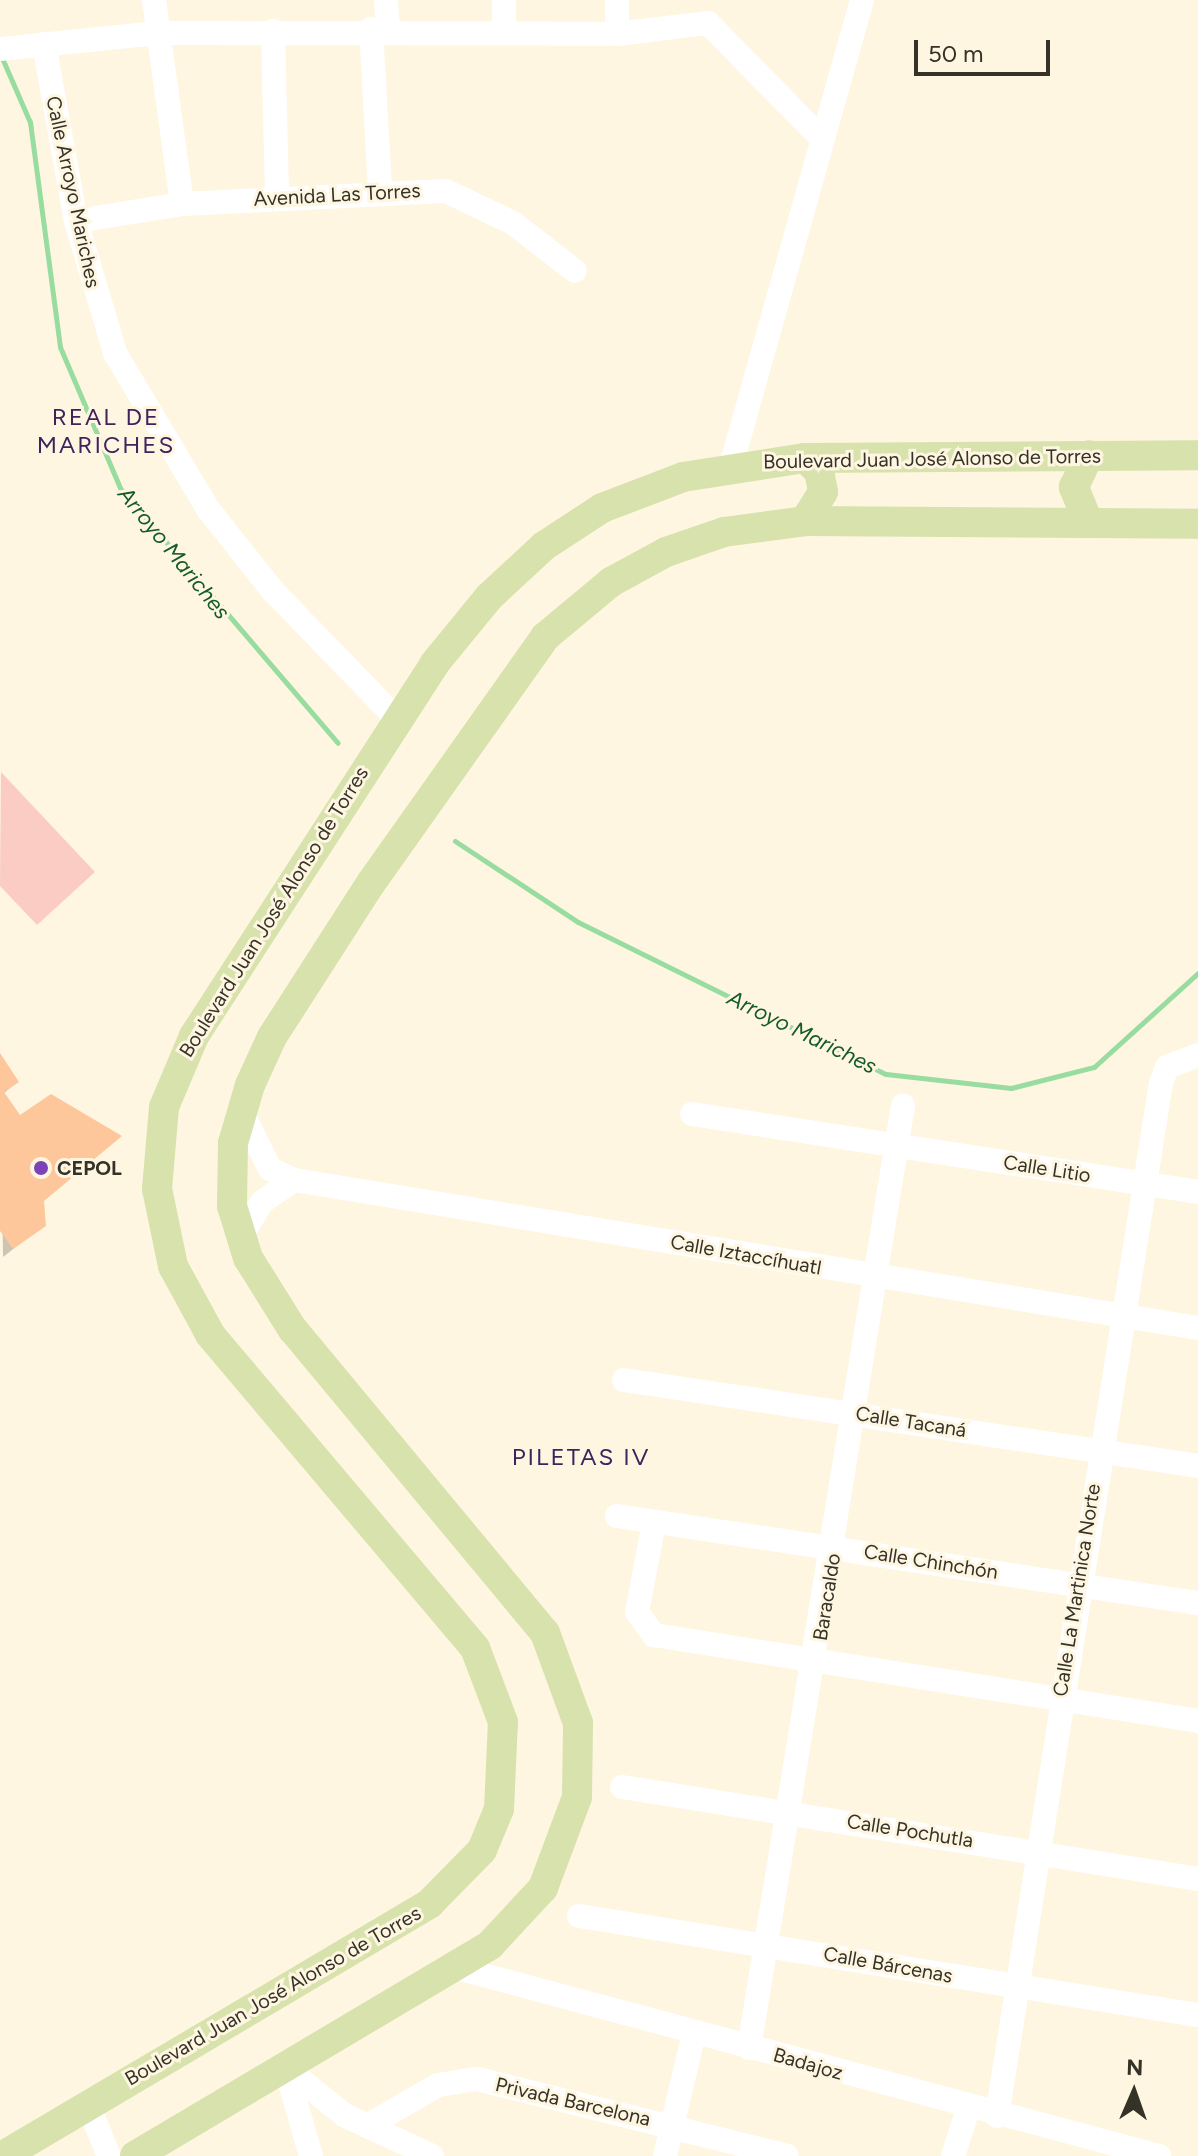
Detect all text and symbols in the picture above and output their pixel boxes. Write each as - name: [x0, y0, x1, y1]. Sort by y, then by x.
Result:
- scale bar: [918, 24, 1054, 74]
- text: 50 m: [928, 39, 984, 68]
- street label: Calle Arroyo Mariches: [41, 94, 105, 290]
- street label: Avenida Las Torres: [253, 179, 421, 211]
- district label: REAL DE MARICHES: [37, 403, 175, 459]
- street label: Boulevard Juan José Alonso de Torres: [763, 444, 1101, 474]
- water label: Arroyo Mariches: [113, 481, 235, 625]
- street label: Boulevard Juan José Alonso de Torres: [174, 762, 374, 1062]
- water label: Arroyo Mariches: [723, 984, 881, 1080]
- street label: Calle Litio: [1002, 1150, 1092, 1188]
- place label: CEPOL: [57, 1156, 122, 1180]
- marker: CEPOL: [32, 1159, 50, 1177]
- street label: Calle Iztaccíhuatl: [669, 1230, 823, 1280]
- street label: Calle Tacaná: [854, 1401, 968, 1443]
- district label: PILETAS IV: [512, 1443, 650, 1471]
- street label: Calle La Martinica Norte: [1048, 1482, 1106, 1698]
- street label: Calle Chinchón: [862, 1540, 1000, 1584]
- street label: Baracaldo: [808, 1552, 846, 1642]
- street label: Calle Pochutla: [845, 1809, 975, 1853]
- street label: Boulevard Juan José Alonso de Torres: [121, 1901, 425, 2091]
- street label: Calle Bárcenas: [821, 1942, 955, 1988]
- street label: Badajoz: [771, 2043, 845, 2085]
- north arrow: [1094, 2052, 1174, 2132]
- text: N: [1126, 2054, 1144, 2081]
- street label: Privada Barcelona: [493, 2072, 653, 2132]

